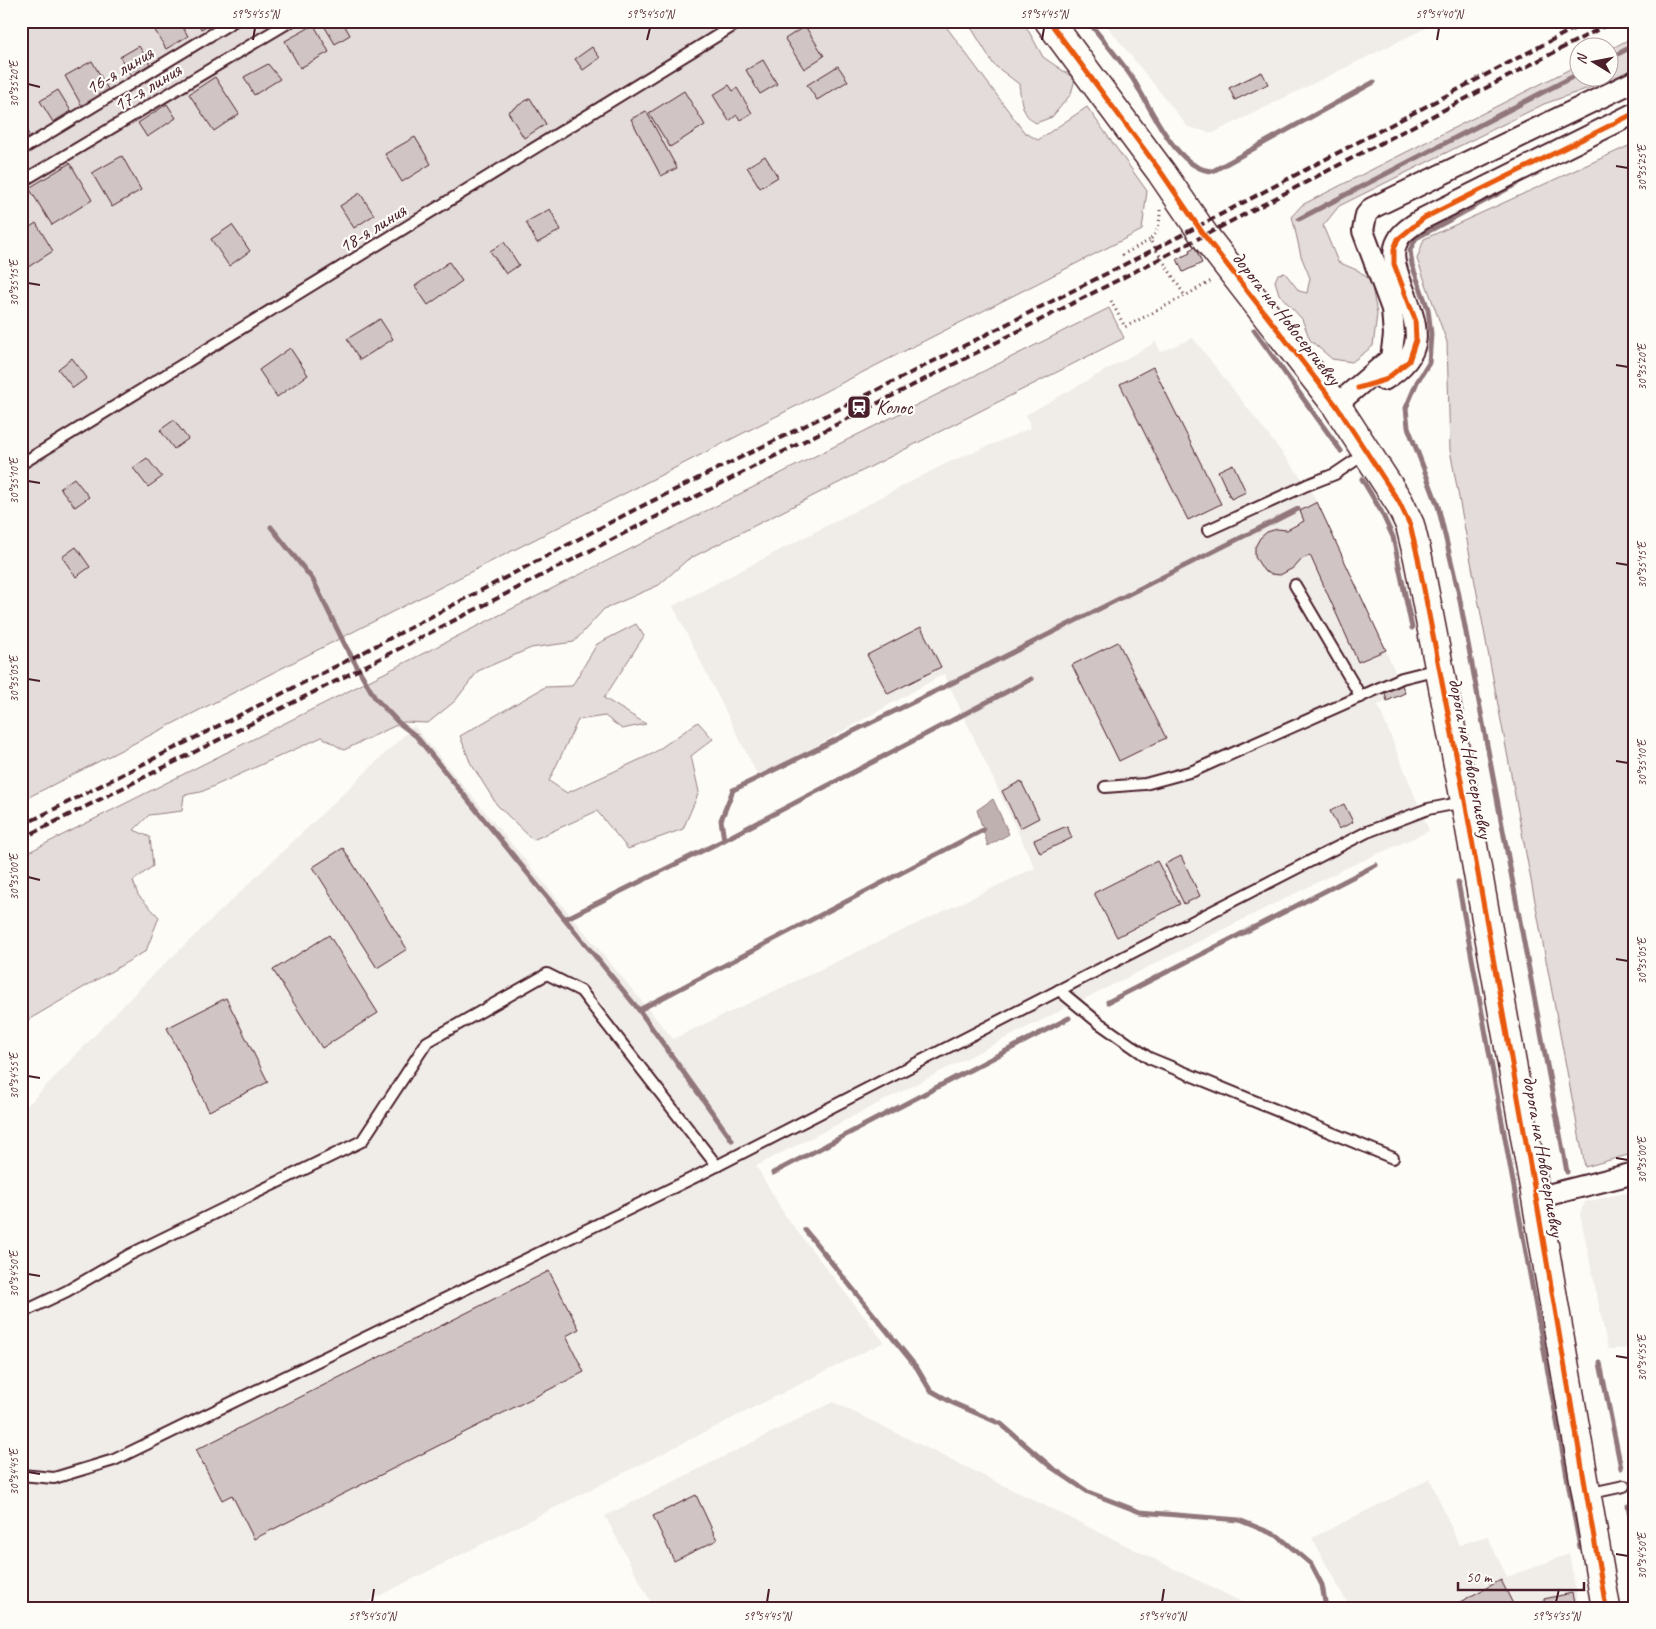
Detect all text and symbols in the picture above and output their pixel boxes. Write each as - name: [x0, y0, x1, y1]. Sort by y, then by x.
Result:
- text: 59°54'55"N: [231, 6, 280, 22]
- text: 59°54'50"N: [626, 6, 675, 22]
- text: 59°54'45"N: [1020, 6, 1069, 22]
- text: 59°54'40"N: [1415, 6, 1464, 22]
- north arrow: [1568, 38, 1618, 88]
- street label: 16-я линия: [81, 40, 158, 100]
- text: N: [1573, 52, 1591, 66]
- street label: 17-я линия: [109, 57, 186, 117]
- text: 30°35'20"E: [6, 59, 22, 107]
- text: 30°35'25"E: [1634, 143, 1650, 191]
- street label: 18-я линия: [334, 198, 411, 259]
- street label: дорога на Новосергиевку: [1227, 246, 1348, 392]
- text: 30°35'15"E: [6, 258, 22, 306]
- text: 30°35'20"E: [1634, 342, 1650, 390]
- station icon: Колос: [846, 394, 872, 420]
- place label: Колос: [876, 395, 914, 420]
- text: 30°35'10"E: [6, 456, 22, 504]
- text: 30°35'15"E: [1634, 540, 1650, 588]
- text: 30°35'05"E: [6, 654, 22, 702]
- street label: дорога на Новосергиевку: [1443, 676, 1499, 843]
- text: 30°35'10"E: [1634, 738, 1650, 786]
- text: 30°35'00"E: [6, 852, 22, 900]
- text: 30°35'05"E: [1634, 936, 1650, 984]
- text: 30°34'55"E: [6, 1051, 22, 1099]
- street label: дорога на Новосергиевку: [1517, 1074, 1570, 1241]
- text: 30°35'00"E: [1634, 1135, 1650, 1183]
- text: 30°34'50"E: [6, 1249, 22, 1297]
- text: 30°34'55"E: [1634, 1333, 1650, 1381]
- text: 30°34'45"E: [6, 1447, 22, 1495]
- text: 30°34'50"E: [1634, 1531, 1650, 1579]
- scale bar: [1458, 1559, 1585, 1591]
- text: 50 m: [1466, 1568, 1493, 1587]
- text: 59°54'50"N: [348, 1608, 397, 1624]
- text: 59°54'45"N: [743, 1608, 792, 1624]
- text: 59°54'40"N: [1138, 1608, 1187, 1624]
- text: 59°54'35"N: [1532, 1608, 1581, 1624]

